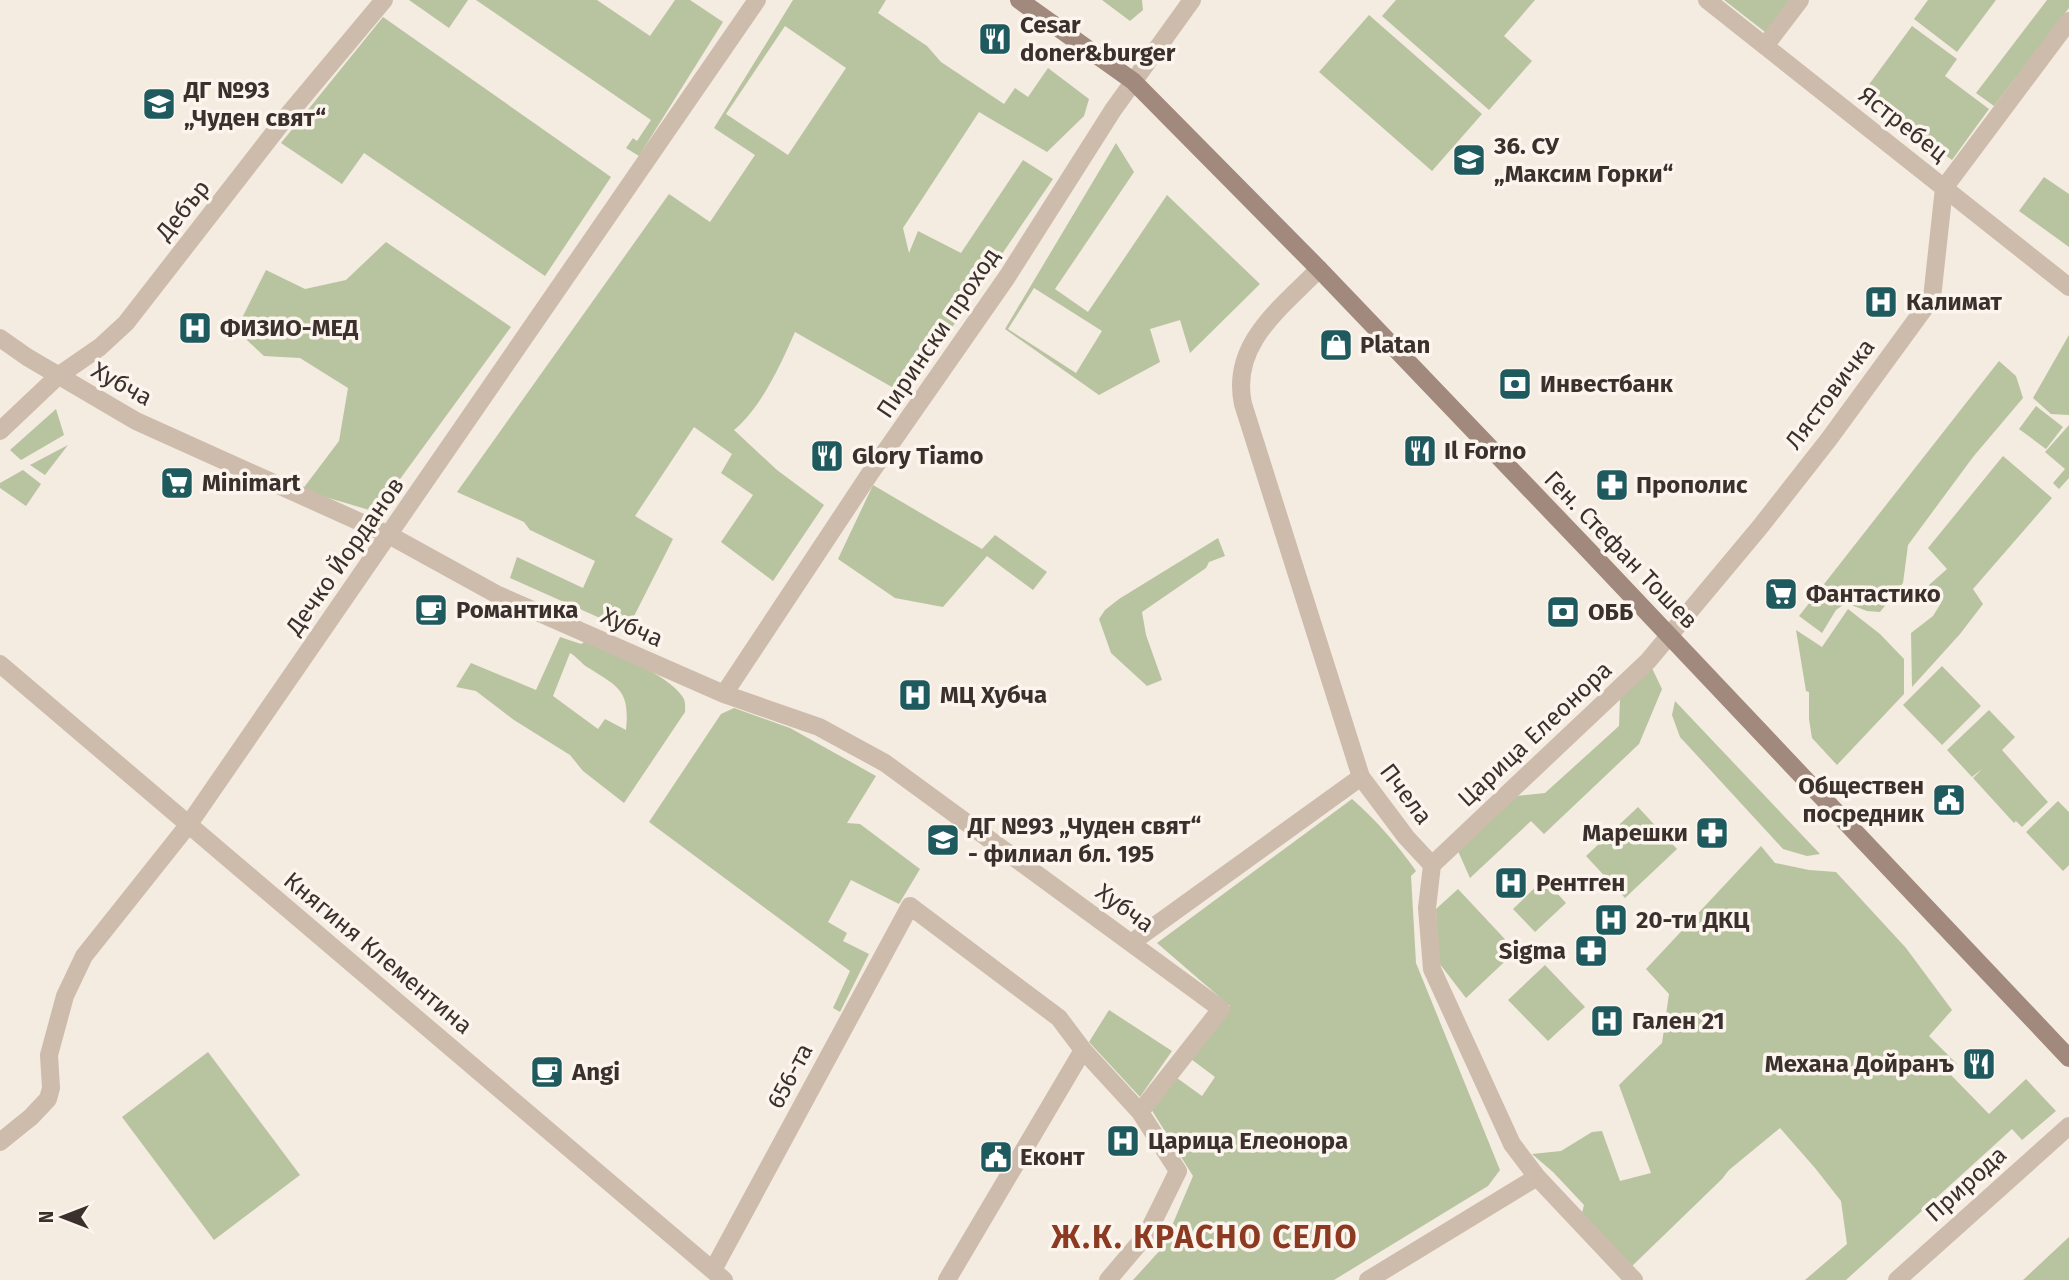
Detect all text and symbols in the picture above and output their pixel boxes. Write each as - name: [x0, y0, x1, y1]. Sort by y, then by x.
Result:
- place label: Cesar doner&burger: [1020, 11, 1176, 67]
- restaurant icon: Cesar doner&burger: [976, 20, 1014, 58]
- place label: ДГ №93 „Чуден свят“: [183, 76, 326, 132]
- street label: Ястребец: [1853, 81, 1953, 167]
- school or university icon: ДГ №93 „Чуден свят“: [140, 85, 178, 123]
- place label: 36. СУ „Максим Горки“: [1493, 132, 1674, 188]
- school or university icon: 36. СУ „Максим Горки“: [1450, 141, 1488, 179]
- street label: Дебър: [150, 174, 216, 247]
- street label: Пирински проход: [871, 243, 1005, 423]
- hospital icon: Калимат: [1862, 283, 1900, 321]
- place label: Калимат: [1906, 288, 2003, 316]
- hospital icon: ФИЗИО-МЕД: [176, 309, 214, 347]
- place label: ФИЗИО-МЕД: [220, 314, 358, 342]
- shop icon: Platan: [1317, 326, 1355, 364]
- place label: Platan: [1360, 331, 1430, 359]
- street label: Лястовичка: [1779, 333, 1881, 455]
- street label: Хубча: [87, 356, 157, 412]
- bank icon: Инвестбанк: [1496, 365, 1534, 403]
- place label: Инвестбанк: [1540, 370, 1674, 398]
- restaurant icon: Il Forno: [1401, 432, 1439, 470]
- restaurant icon: Glory Tiamo: [808, 437, 846, 475]
- place label: Il Forno: [1444, 437, 1526, 465]
- place label: Glory Tiamo: [852, 442, 983, 470]
- supermarket icon: Minimart: [158, 464, 196, 502]
- street label: Ген. Стефан Тошев: [1538, 465, 1704, 635]
- pharmacy icon: Прополис: [1593, 466, 1631, 504]
- place label: Minimart: [202, 469, 301, 497]
- place label: Прополис: [1636, 471, 1748, 499]
- street label: Дечко Йорданов: [280, 472, 410, 641]
- supermarket icon: Фантастико: [1762, 575, 1800, 613]
- place label: Фантастико: [1806, 580, 1941, 608]
- cafe icon: Романтика: [412, 591, 450, 629]
- bank icon: ОББ: [1544, 593, 1582, 631]
- place label: Романтика: [456, 596, 579, 624]
- place label: ОББ: [1588, 598, 1633, 626]
- street label: Хубча: [597, 601, 667, 653]
- street label: Царица Елеонора: [1452, 655, 1618, 813]
- hospital icon: МЦ Хубча: [896, 676, 934, 714]
- place label: МЦ Хубча: [940, 681, 1047, 709]
- street label: Пчела: [1374, 758, 1438, 830]
- place label: Обществен посредник: [1798, 772, 1925, 828]
- public building icon: Обществен посредник: [1930, 781, 1968, 819]
- place label: ДГ №93 „Чуден свят“ - филиал бл. 195: [967, 812, 1202, 868]
- pharmacy icon: Марешки: [1693, 814, 1731, 852]
- place label: Марешки: [1582, 819, 1688, 847]
- school or university icon: ДГ №93 „Чуден свят“ - филиал бл. 195: [924, 821, 962, 859]
- hospital icon: Рентген: [1492, 864, 1530, 902]
- street label: Княгиня Клементина: [278, 866, 478, 1040]
- place label: Рентген: [1536, 869, 1625, 897]
- street label: Хубча: [1091, 878, 1159, 938]
- hospital icon: 20-ти ДКЦ: [1592, 901, 1630, 939]
- place label: 20-ти ДКЦ: [1636, 906, 1750, 934]
- pharmacy icon: Sigma: [1572, 932, 1610, 970]
- place label: Sigma: [1499, 937, 1566, 965]
- hospital icon: Гален 21: [1588, 1002, 1626, 1040]
- place label: Гален 21: [1632, 1007, 1725, 1035]
- street label: 656-та: [761, 1039, 819, 1113]
- restaurant icon: Механа Дойранъ: [1960, 1045, 1998, 1083]
- place label: Механа Дойранъ: [1765, 1050, 1954, 1078]
- cafe icon: Angi: [528, 1053, 566, 1091]
- place label: Angi: [571, 1058, 620, 1086]
- hospital icon: Царица Елеонора: [1104, 1122, 1142, 1160]
- place label: Царица Елеонора: [1148, 1127, 1348, 1155]
- public building icon: Еконт: [977, 1138, 1015, 1176]
- street label: Природа: [1920, 1140, 2012, 1228]
- place label: Еконт: [1020, 1143, 1085, 1171]
- north arrow: [28, 1182, 98, 1252]
- text: N: [35, 1211, 58, 1223]
- district label: Ж.К. КРАСНО СЕЛО: [1050, 1218, 1359, 1256]

